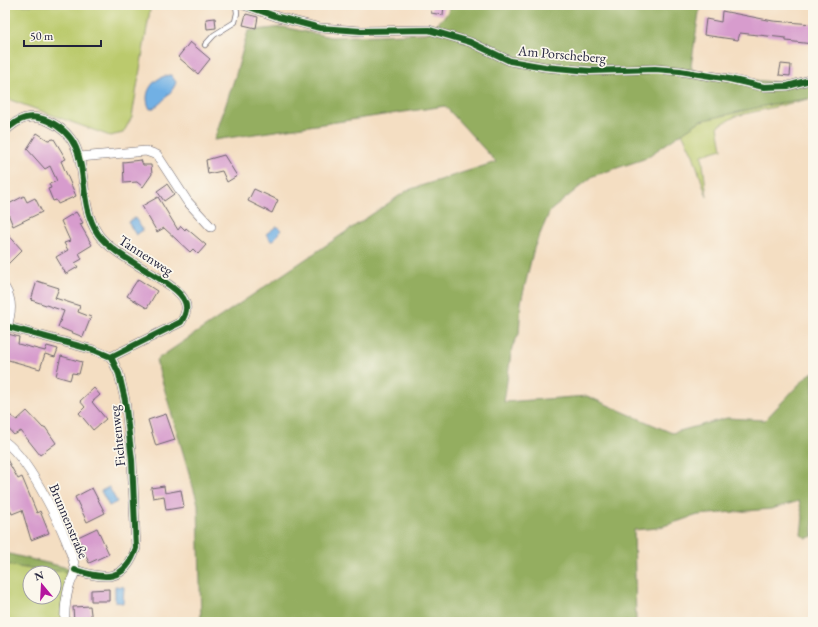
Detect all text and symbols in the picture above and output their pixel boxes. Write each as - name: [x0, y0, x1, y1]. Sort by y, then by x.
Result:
- scale bar: [24, 22, 101, 48]
- text: 50 m: [30, 28, 54, 44]
- street label: Am Porscheberg: [516, 41, 608, 67]
- street label: Tannenweg: [115, 231, 177, 280]
- street label: Fichtenweg: [105, 404, 129, 467]
- street label: Brunnenstraße: [45, 481, 93, 562]
- north arrow: [22, 565, 62, 605]
- text: N: [33, 567, 45, 584]

